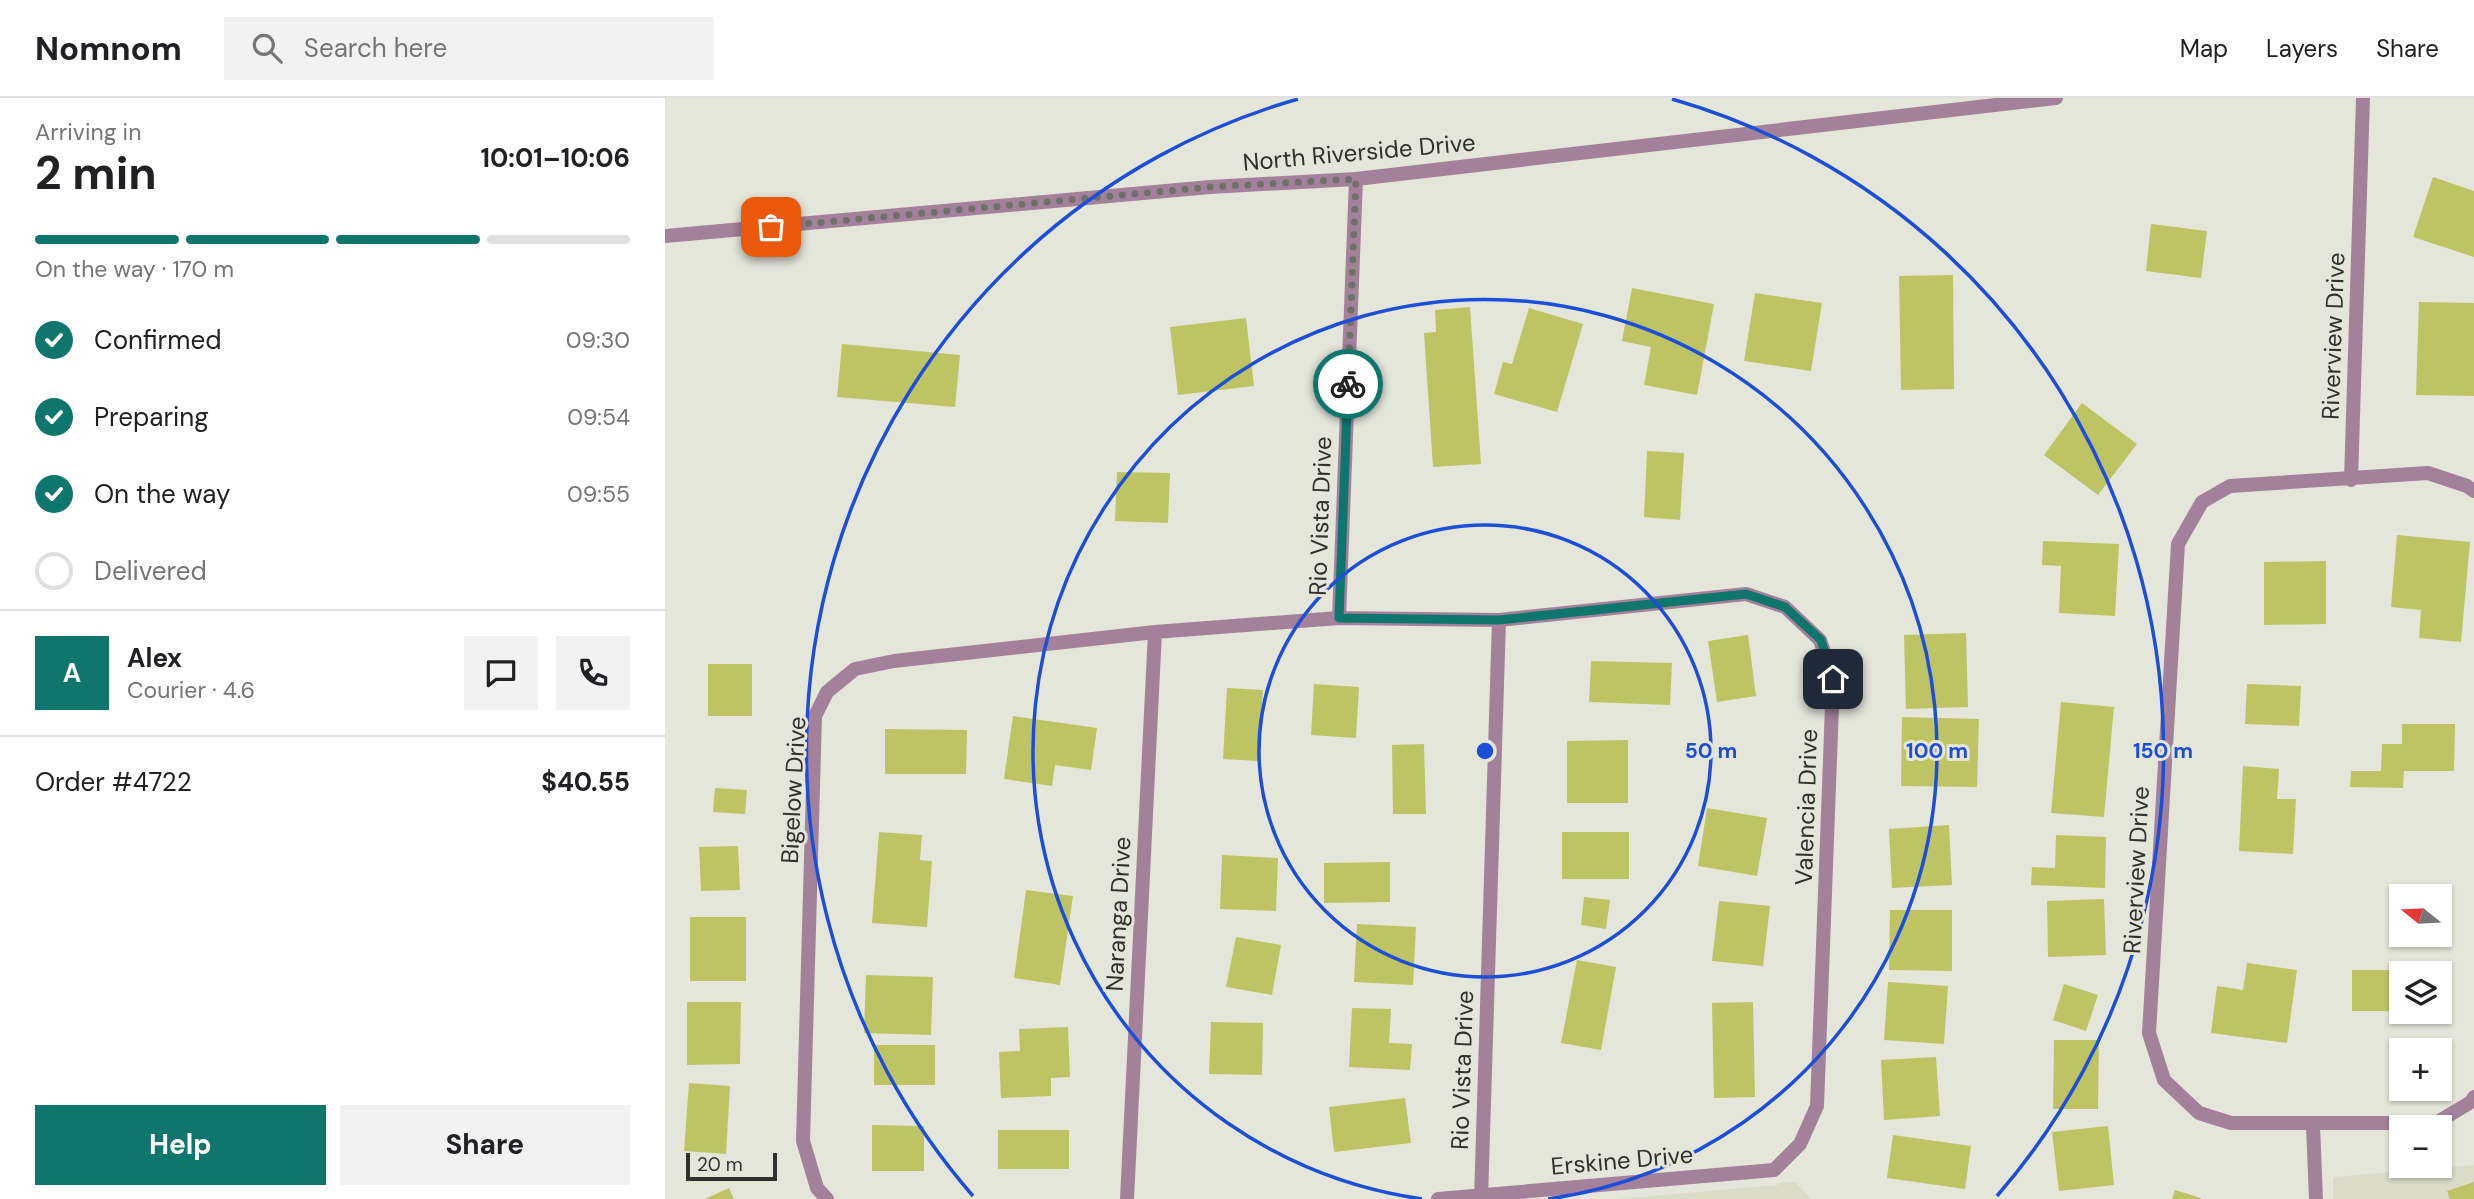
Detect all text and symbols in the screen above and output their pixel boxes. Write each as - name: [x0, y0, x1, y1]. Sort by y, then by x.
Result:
- search box: [224, 17, 714, 80]
- text: Nomnom: [35, 27, 182, 70]
- icon: search: [248, 29, 286, 67]
- text: Search here: [304, 31, 447, 65]
- text: Map: [2180, 33, 2228, 64]
- text: Layers: [2266, 33, 2338, 64]
- text: Share: [2376, 33, 2439, 64]
- text: Arriving in: [35, 117, 141, 147]
- street label: North Riverside Drive: [1241, 126, 1477, 178]
- text: 10:01–10:06: [481, 141, 630, 175]
- text: 2 min: [35, 143, 157, 203]
- pin: [741, 197, 801, 257]
- icon: bag: [752, 208, 790, 246]
- street label: Riverview Drive: [2315, 252, 2351, 420]
- text: On the way · 170 m: [35, 254, 234, 284]
- icon: check: [35, 321, 73, 359]
- text: Confirmed: [94, 323, 221, 357]
- text: 09:30: [566, 325, 630, 355]
- courier: [1313, 349, 1383, 419]
- icon: bike: [1329, 365, 1367, 403]
- icon: check: [35, 398, 73, 436]
- text: Preparing: [94, 400, 209, 434]
- text: 09:54: [567, 402, 630, 432]
- street label: Rio Vista Drive: [1302, 436, 1338, 596]
- icon: check: [35, 475, 73, 513]
- text: On the way: [94, 477, 230, 511]
- text: 09:55: [567, 479, 630, 509]
- text: Delivered: [94, 554, 207, 588]
- button: chat: [464, 636, 538, 710]
- button: phone: [556, 636, 630, 710]
- text: Alex: [127, 641, 182, 675]
- pin: [1803, 649, 1863, 709]
- text: A: [63, 656, 81, 690]
- icon: home: [1814, 660, 1852, 698]
- text: Courier · 4.6: [127, 675, 255, 705]
- street label: Bigelow Drive: [774, 716, 812, 864]
- street label: Valencia Drive: [1788, 728, 1824, 886]
- text: 50 m: [1685, 737, 1737, 765]
- text: 100 m: [1906, 737, 1968, 765]
- text: 150 m: [2133, 737, 2193, 765]
- centre of rings: [1473, 739, 1497, 763]
- text: Order #4722: [35, 765, 192, 799]
- text: $40.55: [541, 765, 630, 799]
- street label: Riverview Drive: [2116, 785, 2156, 955]
- street label: Naranga Drive: [1098, 836, 1138, 992]
- north arrow: [2389, 884, 2452, 947]
- map controls: [2389, 884, 2452, 1178]
- button: layers: [2389, 961, 2452, 1024]
- street label: Rio Vista Drive: [1444, 990, 1480, 1150]
- button: +: [2389, 1038, 2452, 1101]
- button: Help: [35, 1105, 326, 1185]
- button: Share: [340, 1105, 630, 1185]
- button: −: [2389, 1115, 2452, 1178]
- street label: Erskine Drive: [1549, 1138, 1695, 1182]
- scale bar: [686, 1150, 777, 1182]
- text: 20 m: [697, 1152, 743, 1177]

